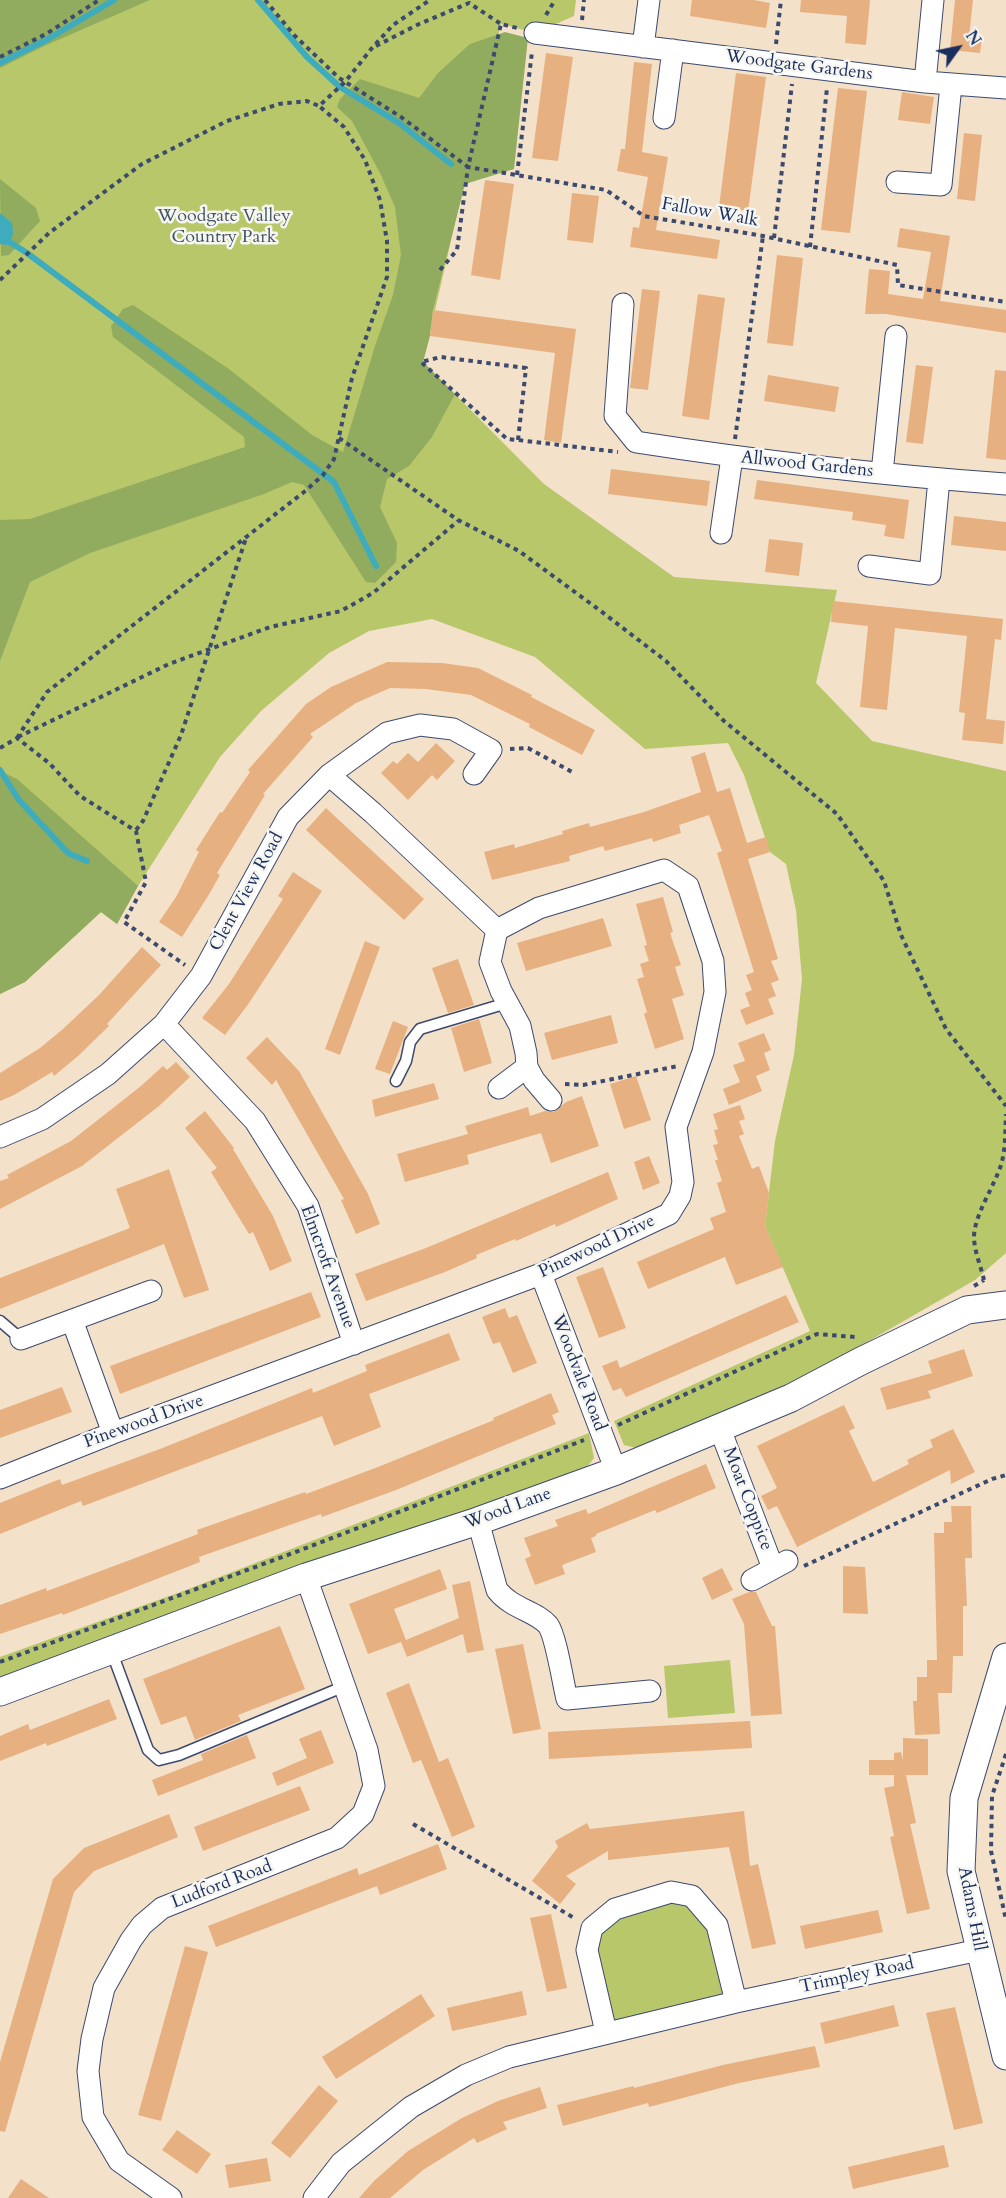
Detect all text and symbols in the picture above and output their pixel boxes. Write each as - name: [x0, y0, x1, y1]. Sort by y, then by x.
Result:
- north arrow: [928, 18, 988, 78]
- text: N: [960, 26, 986, 50]
- street label: Woodgate Gardens: [724, 46, 874, 86]
- street label: Fallow Walk: [660, 194, 760, 232]
- park label: Woodgate Valley Country Park: [157, 206, 291, 248]
- street label: Allwood Gardens: [740, 447, 874, 483]
- street label: Clent View Road: [205, 829, 289, 955]
- street label: Elmcroft Avenue: [295, 1202, 359, 1332]
- street label: Pinewood Drive: [535, 1211, 659, 1283]
- street label: Woodvale Road: [546, 1312, 610, 1434]
- street label: Pinewood Drive: [81, 1390, 207, 1454]
- street label: Moat Coppice: [717, 1444, 777, 1554]
- street label: Wood Lane: [462, 1483, 554, 1535]
- street label: Ludford Road: [169, 1856, 275, 1914]
- street label: Adams Hill: [952, 1865, 990, 1953]
- street label: Trimpley Road: [798, 1953, 916, 1999]

